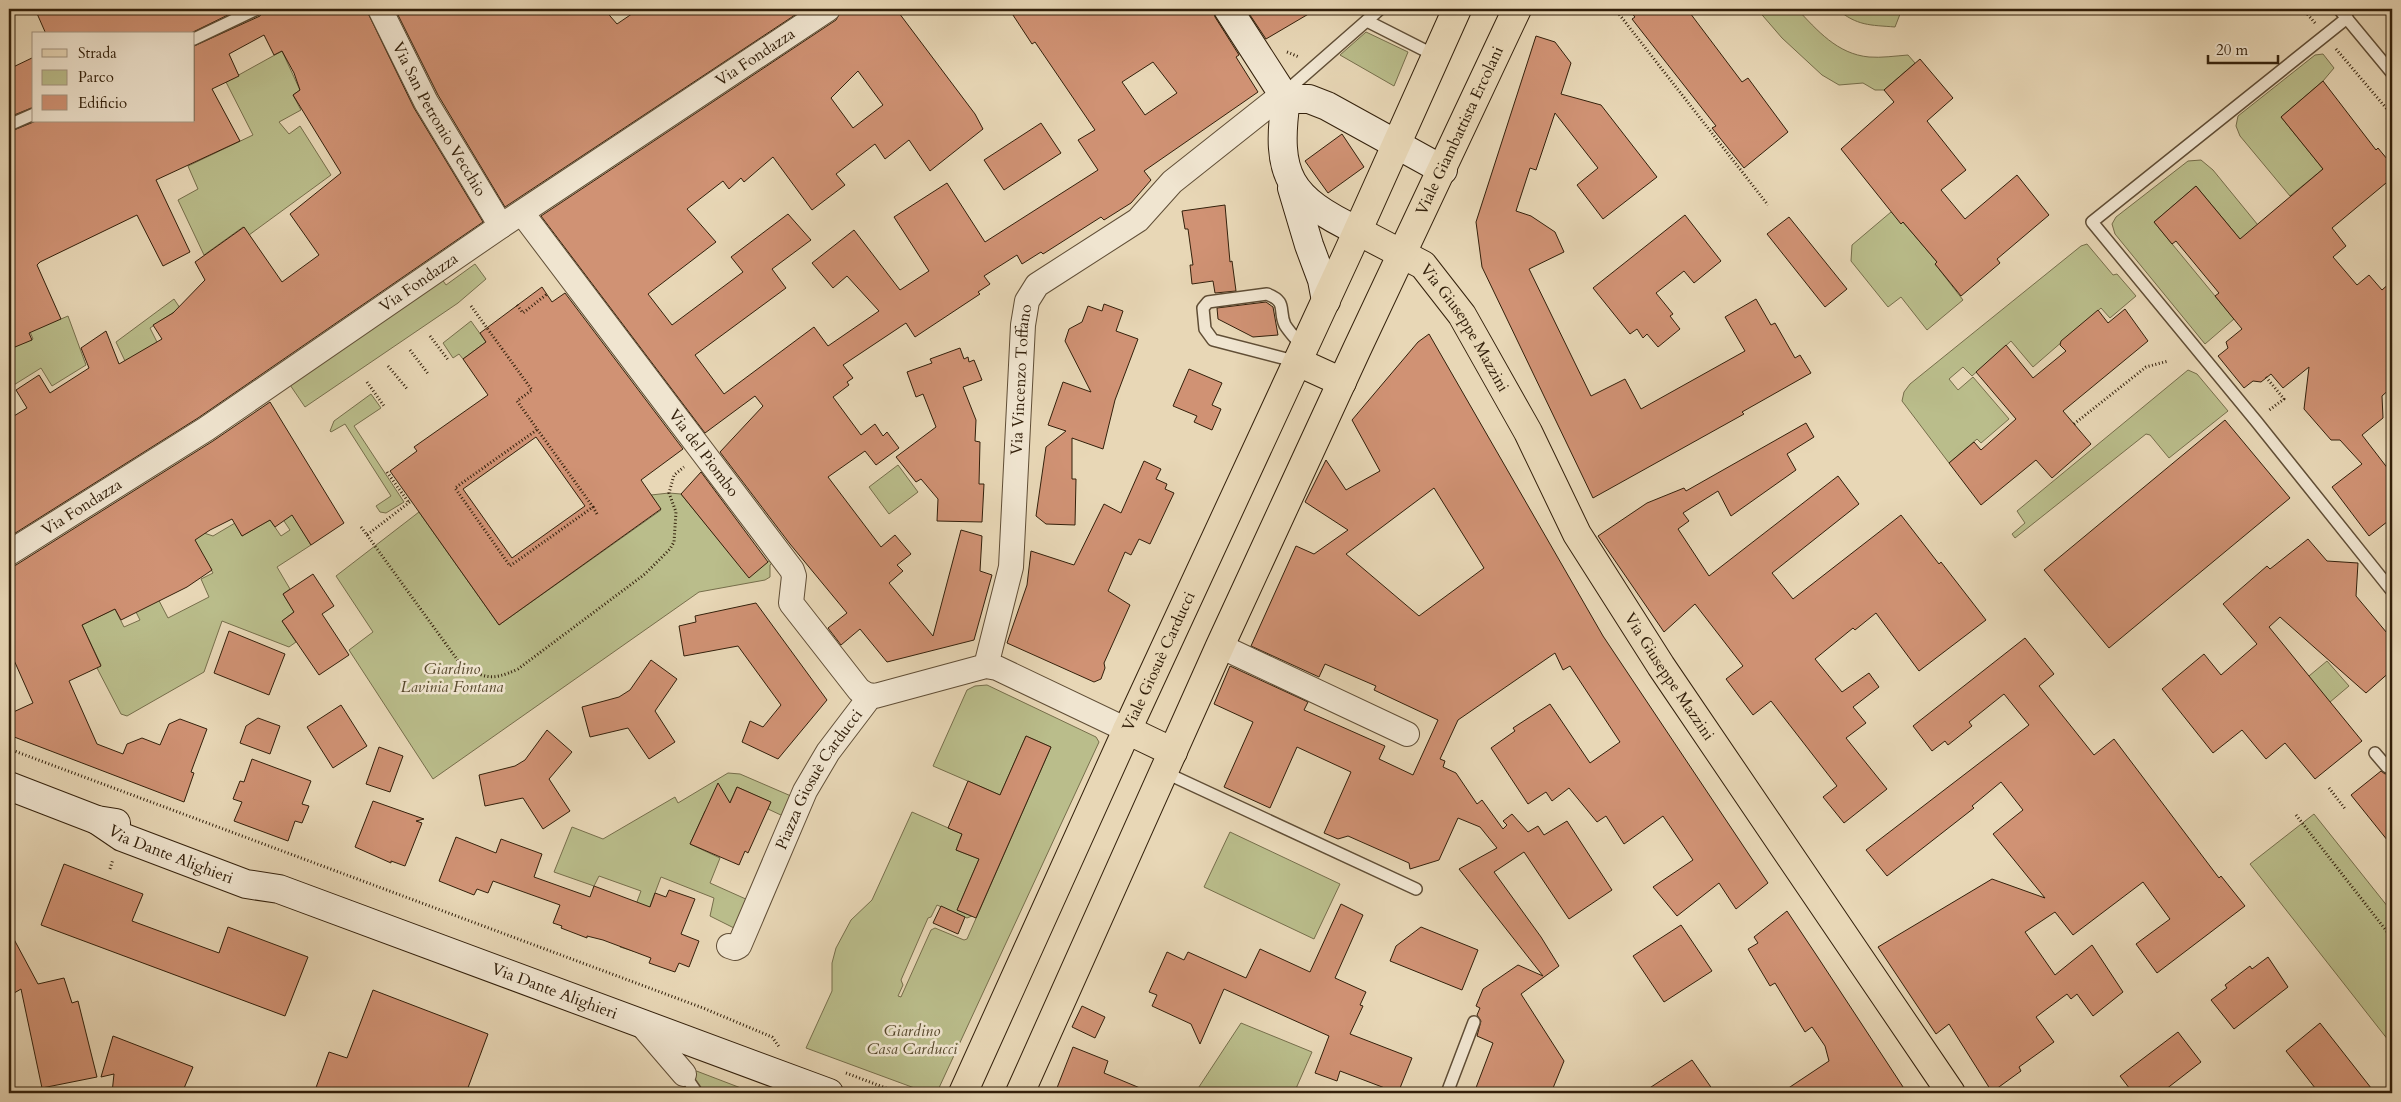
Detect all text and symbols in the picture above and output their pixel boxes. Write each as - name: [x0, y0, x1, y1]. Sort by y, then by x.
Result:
- street label: Via Fondazza: [711, 23, 799, 92]
- legend: [32, 32, 195, 122]
- scale bar: [2208, 32, 2278, 64]
- street label: Via San Petronio Vecchio: [387, 38, 492, 201]
- text: 20 m: [2216, 40, 2248, 60]
- street label: Viale Giambattista Ercolani: [1410, 42, 1509, 219]
- text: Strada: [78, 43, 117, 63]
- text: Parco: [78, 67, 114, 87]
- text: Edificio: [78, 93, 127, 113]
- street label: Via Fondazza: [375, 248, 463, 317]
- street label: Via Giuseppe Mazzini: [1415, 259, 1514, 396]
- street label: Via Vincenzo Toffano: [1006, 302, 1037, 455]
- street label: Via del Piombo: [663, 405, 744, 502]
- street label: Via Fondazza: [37, 474, 126, 541]
- street label: Viale Giosuè Carducci: [1117, 587, 1201, 735]
- street label: Via Giuseppe Mazzini: [1619, 608, 1720, 745]
- park label: Giardino Lavinia Fontana: [401, 658, 503, 698]
- street label: Piazza Giosuè Carducci: [770, 704, 868, 853]
- street label: Via Dante Alighieri: [104, 820, 237, 889]
- street label: Via Dante Alighieri: [488, 958, 621, 1025]
- park label: Giardino Casa Carducci: [867, 1020, 958, 1060]

